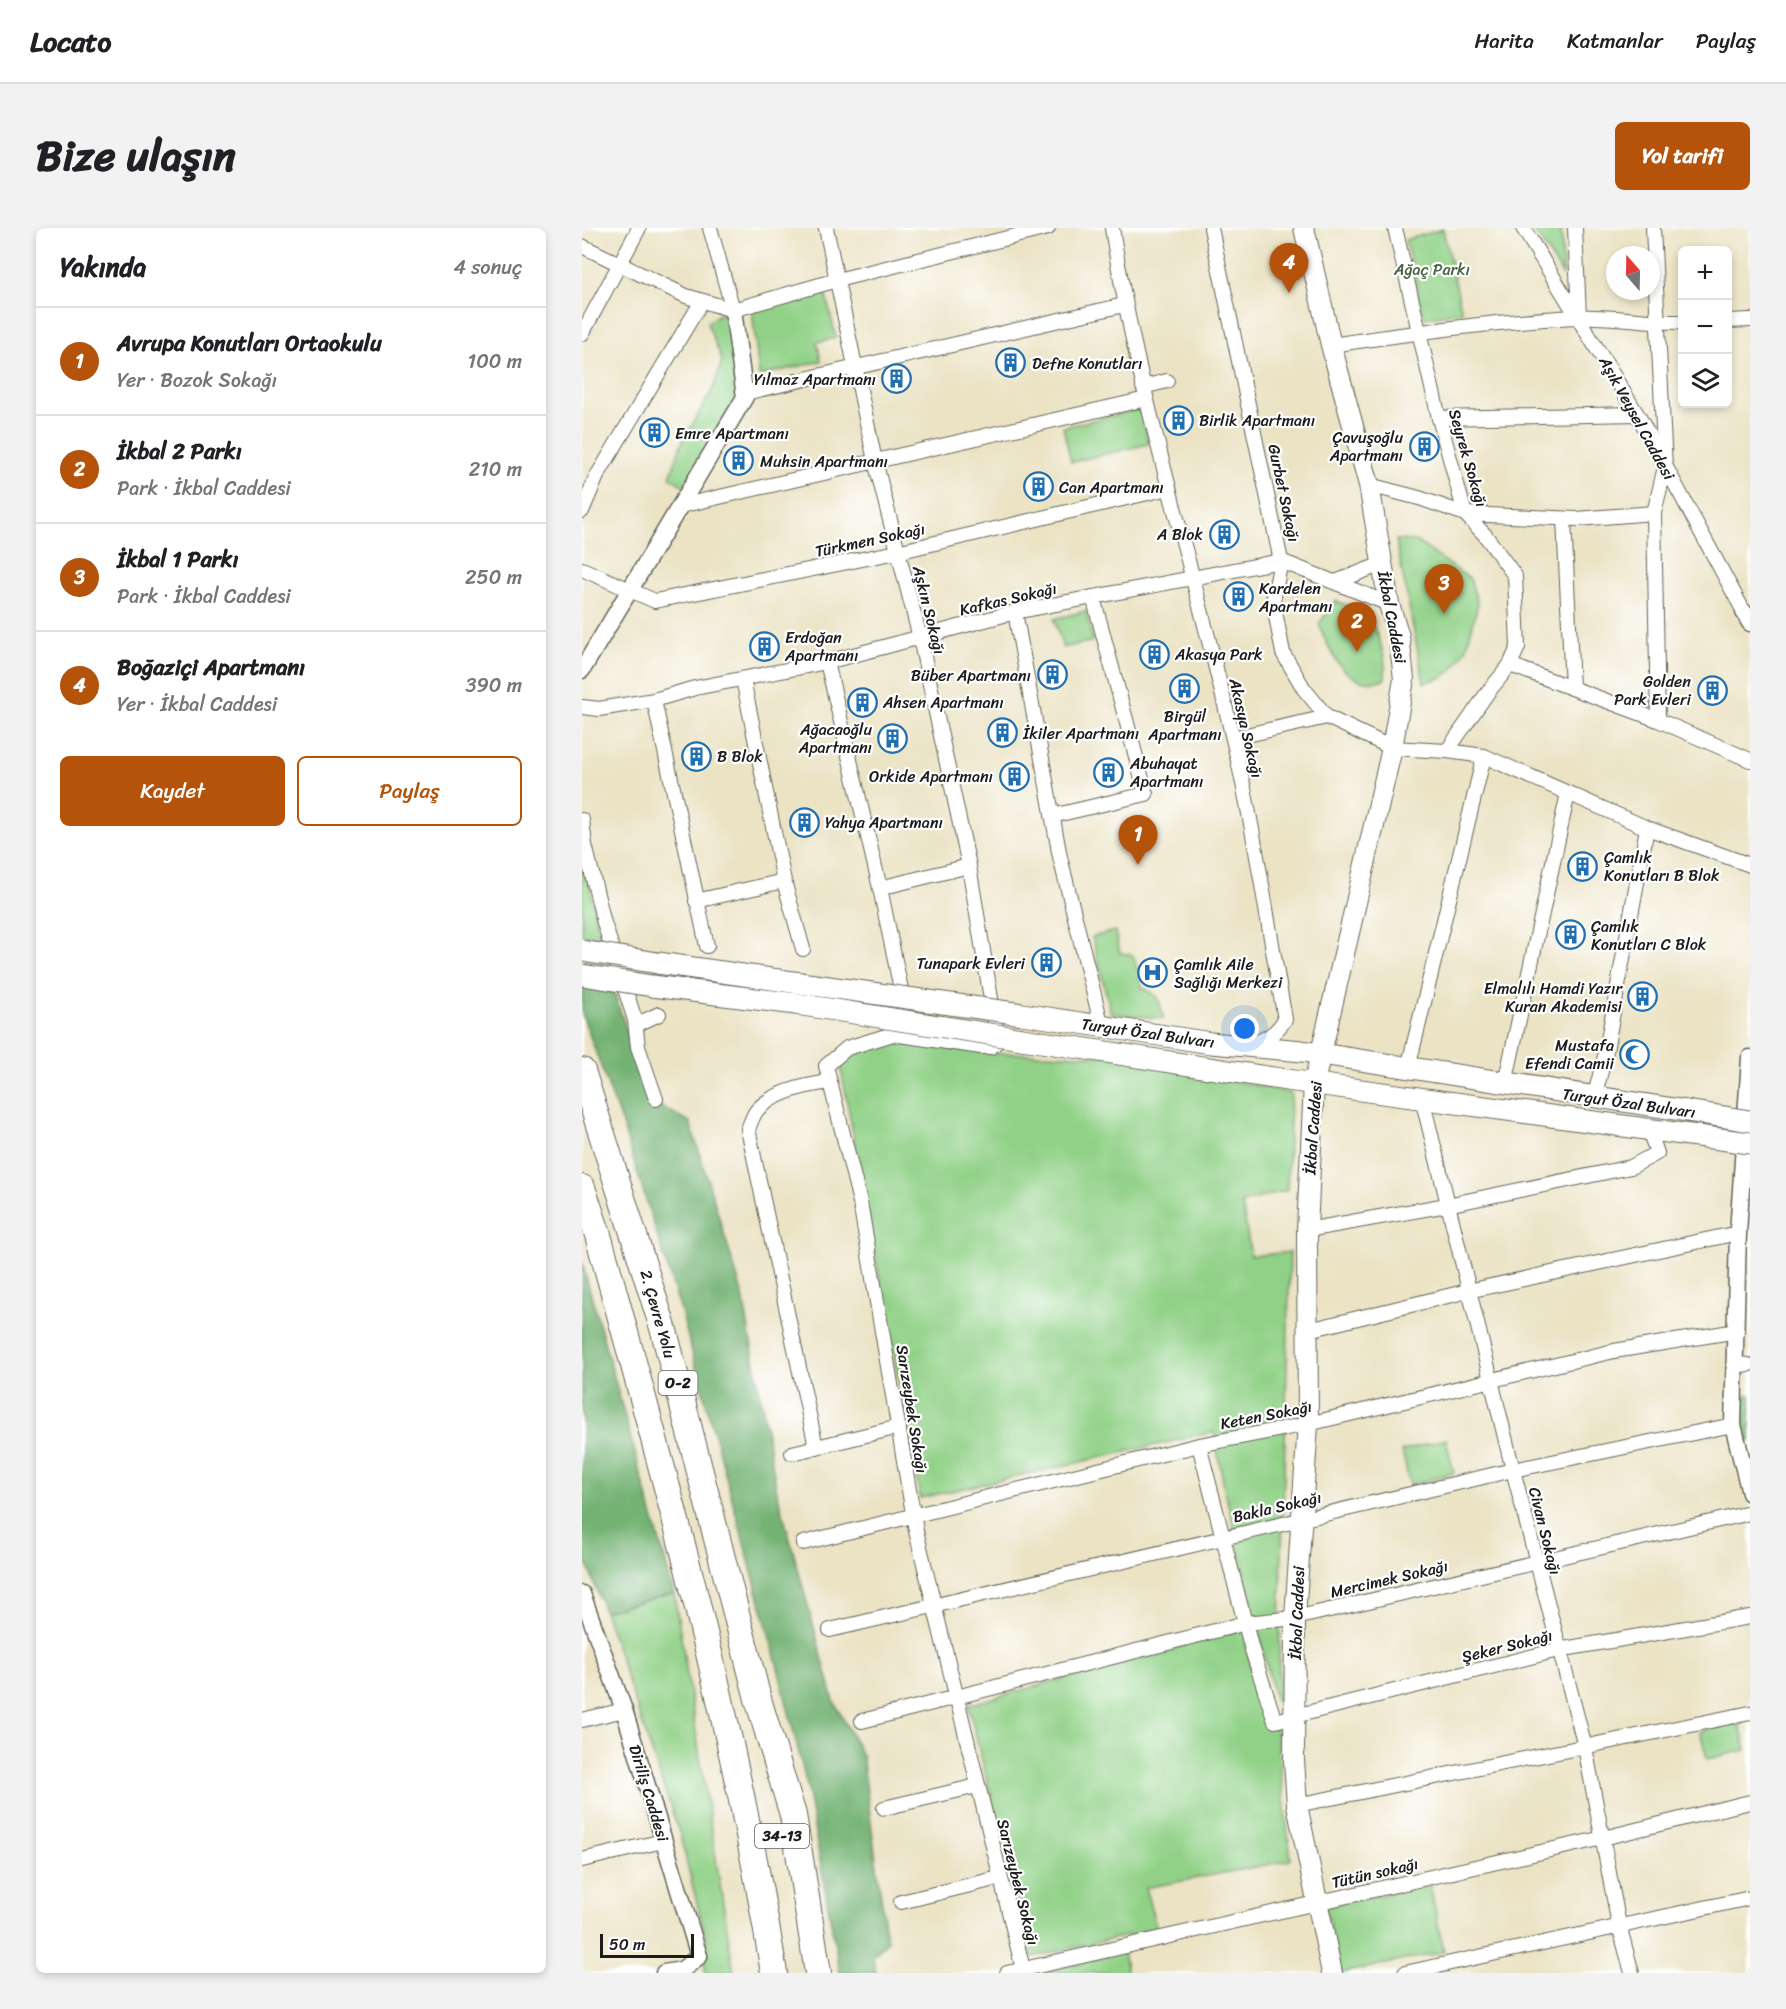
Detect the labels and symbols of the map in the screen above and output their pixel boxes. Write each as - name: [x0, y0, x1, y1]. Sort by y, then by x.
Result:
- pin: 4: [1270, 244, 1308, 293]
- north arrow: [1606, 246, 1660, 300]
- park label: Ağaç Parkı: [1393, 255, 1470, 284]
- building icon: Defne Konutları: [995, 347, 1027, 379]
- place label: Defne Konutları: [1032, 349, 1142, 378]
- street label: Aşık Veysel Caddesi: [1590, 350, 1683, 486]
- building icon: Yılmaz Apartmanı: [881, 363, 913, 395]
- place label: Yılmaz Apartmanı: [754, 365, 876, 394]
- building icon: Birlik Apartmanı: [1162, 404, 1194, 436]
- street label: Seyrek Sokağı: [1440, 405, 1496, 511]
- place label: Birlik Apartmanı: [1199, 406, 1315, 435]
- building icon: Emre Apartmanı: [638, 417, 670, 449]
- place label: Emre Apartmanı: [675, 419, 789, 448]
- place label: Çavuşoğlu Apartmanı: [1329, 423, 1403, 470]
- building icon: Çavuşoğlu Apartmanı: [1408, 430, 1440, 462]
- street label: Gurbet Sokağı: [1259, 441, 1309, 545]
- building icon: Muhsin Apartmanı: [723, 445, 755, 477]
- place label: Muhsin Apartmanı: [760, 447, 888, 476]
- building icon: Can Apartmanı: [1022, 471, 1054, 503]
- place label: Can Apartmanı: [1059, 473, 1164, 502]
- street label: Türkmen Sokağı: [812, 514, 928, 566]
- building icon: A Blok: [1208, 518, 1240, 550]
- place label: A Blok: [1156, 520, 1204, 549]
- street label: Aşkın Sokağı: [904, 561, 954, 658]
- pin: 3: [1424, 564, 1464, 614]
- street label: İkbal Caddesi: [1369, 567, 1415, 666]
- street label: Kafkas Sokağı: [956, 574, 1060, 624]
- place label: Kardelen Apartmanı: [1258, 574, 1332, 621]
- building icon: Kardelen Apartmanı: [1222, 581, 1254, 613]
- pin: 2: [1338, 602, 1376, 652]
- place label: Erdoğan Apartmanı: [784, 623, 858, 670]
- building icon: Erdoğan Apartmanı: [748, 630, 780, 662]
- building icon: Akasya Park: [1138, 638, 1170, 670]
- place label: Akasya Park: [1174, 640, 1263, 669]
- building icon: Büber Apartmanı: [1036, 659, 1068, 691]
- place label: Büber Apartmanı: [911, 661, 1031, 690]
- place label: Golden Park Evleri: [1614, 667, 1692, 714]
- building icon: Birgül Apartmanı: [1169, 672, 1201, 704]
- street label: Akasya Sokağı: [1220, 674, 1272, 781]
- building icon: Golden Park Evleri: [1696, 674, 1728, 706]
- building icon: Ahsen Apartmanı: [846, 686, 878, 718]
- place label: Ahsen Apartmanı: [882, 688, 1004, 717]
- place label: Birgül Apartmanı: [1147, 702, 1222, 749]
- place label: Ağacaoğlu Apartmanı: [798, 715, 872, 762]
- building icon: İkiler Apartmanı: [986, 717, 1018, 749]
- place label: İkiler Apartmanı: [1022, 719, 1139, 748]
- building icon: Ağacaoğlu Apartmanı: [877, 722, 909, 754]
- building icon: B Blok: [680, 740, 712, 772]
- place label: B Blok: [717, 742, 763, 771]
- place label: Abuhayat Apartmanı: [1129, 749, 1203, 796]
- building icon: Abuhayat Apartmanı: [1093, 756, 1125, 788]
- building icon: Orkide Apartmanı: [998, 760, 1030, 792]
- place label: Orkide Apartmanı: [869, 762, 993, 791]
- building icon: Yahya Apartmanı: [788, 806, 820, 838]
- place label: Yahya Apartmanı: [825, 808, 943, 837]
- pin: 1: [1118, 816, 1158, 865]
- place label: Çamlık Konutları B Blok: [1604, 843, 1720, 890]
- building icon: Çamlık Konutları B Blok: [1567, 850, 1599, 882]
- place label: Çamlık Konutları C Blok: [1591, 912, 1707, 959]
- building icon: Çamlık Konutları C Blok: [1554, 919, 1586, 951]
- building icon: Tunapark Evleri: [1030, 947, 1062, 979]
- place label: Tunapark Evleri: [917, 949, 1026, 978]
- place label: Çamlık Aile Sağlığı Merkezi: [1174, 950, 1283, 997]
- hospital icon: Çamlık Aile Sağlığı Merkezi: [1137, 957, 1169, 989]
- place label: Elmalılı Hamdi Yazır Kuran Akademisi: [1484, 974, 1623, 1021]
- building icon: Elmalılı Hamdi Yazır Kuran Akademisi: [1627, 981, 1659, 1013]
- street label: Turgut Özal Bulvarı: [1080, 1009, 1216, 1057]
- your location: [1230, 1014, 1259, 1043]
- place label: Mustafa Efendi Camii: [1525, 1031, 1615, 1078]
- mosque icon: Mustafa Efendi Camii: [1619, 1038, 1651, 1070]
- street label: Turgut Özal Bulvarı: [1561, 1079, 1697, 1127]
- street label: İkbal Caddesi: [1295, 1080, 1331, 1177]
- street label: 2. Çevre Yolu: [632, 1266, 685, 1362]
- street label: Sarızeybek Sokağı: [888, 1343, 936, 1475]
- road number: O-2: [658, 1371, 698, 1395]
- street label: Keten Sokağı: [1218, 1392, 1314, 1438]
- street label: Bakla Sokağı: [1230, 1483, 1324, 1531]
- street label: Civan Sokağı: [1520, 1484, 1570, 1578]
- street label: Mercimek Sokağı: [1327, 1551, 1451, 1607]
- street label: İkbal Caddesi: [1281, 1565, 1313, 1661]
- street label: Şeker Sokağı: [1459, 1621, 1555, 1671]
- street label: Diriliş Caddesi: [620, 1741, 678, 1846]
- street label: Sarızeybek Sokağı: [988, 1816, 1048, 1948]
- road number: 34-13: [755, 1824, 809, 1848]
- street label: Tütün sokağı: [1329, 1849, 1421, 1897]
- scale bar: [600, 1931, 694, 1958]

